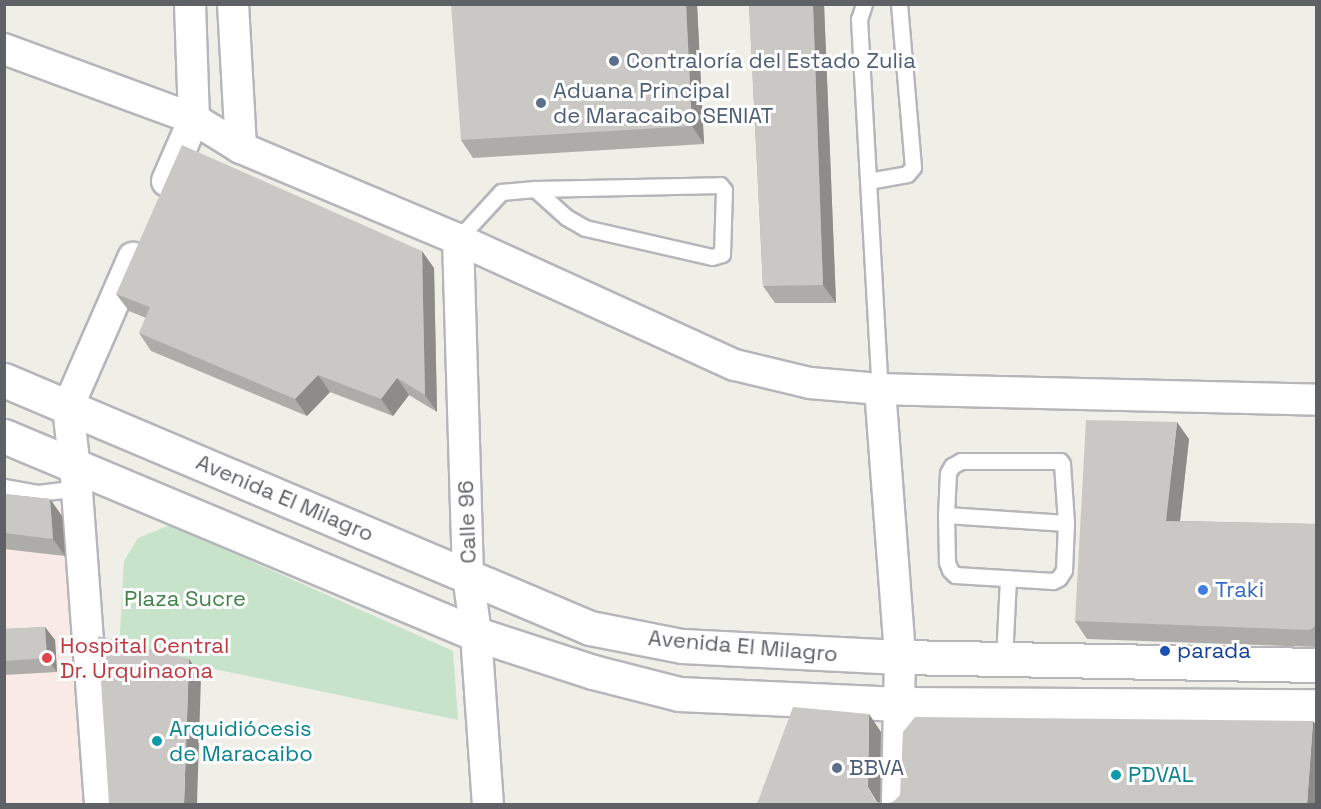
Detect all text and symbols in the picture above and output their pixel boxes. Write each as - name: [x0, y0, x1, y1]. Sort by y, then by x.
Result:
- place label: Contraloría del Estado Zulia: [626, 48, 916, 74]
- marker: Contraloría del Estado Zulia: [607, 54, 621, 68]
- place label: Aduana Principal de Maracaibo SENIAT: [553, 77, 773, 128]
- marker: Aduana Principal de Maracaibo SENIAT: [534, 96, 548, 110]
- street label: Avenida El Milagro: [192, 449, 378, 547]
- street label: Calle 96: [452, 480, 482, 564]
- place label: Traki: [1215, 577, 1264, 603]
- marker: Traki: [1196, 583, 1210, 597]
- park label: Plaza Sucre: [124, 586, 246, 612]
- street label: Avenida El Milagro: [647, 625, 839, 667]
- place label: Hospital Central Dr. Urquinaona: [60, 632, 229, 684]
- place label: parada: [1177, 638, 1251, 664]
- marker: parada: [1158, 644, 1172, 658]
- marker: Hospital Central Dr. Urquinaona: [38, 649, 56, 667]
- place label: Arquidiócesis de Maracaibo: [169, 715, 313, 766]
- marker: Arquidiócesis de Maracaibo: [150, 734, 164, 748]
- place label: BBVA: [849, 755, 904, 781]
- marker: BBVA: [830, 761, 844, 775]
- place label: PDVAL: [1128, 762, 1194, 788]
- marker: PDVAL: [1109, 768, 1123, 782]

